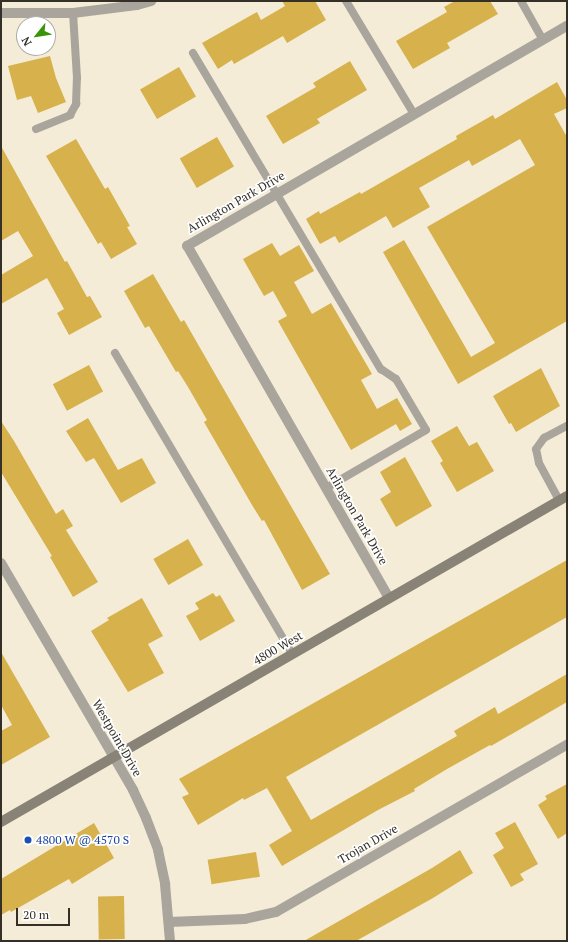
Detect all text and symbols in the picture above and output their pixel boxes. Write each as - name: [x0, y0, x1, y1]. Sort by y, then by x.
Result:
- north arrow: [16, 16, 56, 56]
- text: N: [18, 34, 35, 49]
- street label: Arlington Park Drive: [185, 168, 287, 236]
- street label: Arlington Park Drive: [323, 465, 391, 567]
- street label: 4800 West: [251, 628, 305, 668]
- street label: Westpoint Drive: [89, 697, 145, 779]
- street label: Trojan Drive: [336, 821, 400, 867]
- place label: 4800 W @ 4570 S: [36, 833, 129, 847]
- marker: 4800 W @ 4570 S: [23, 835, 33, 845]
- scale bar: [18, 900, 72, 926]
- text: 20 m: [23, 907, 49, 922]

